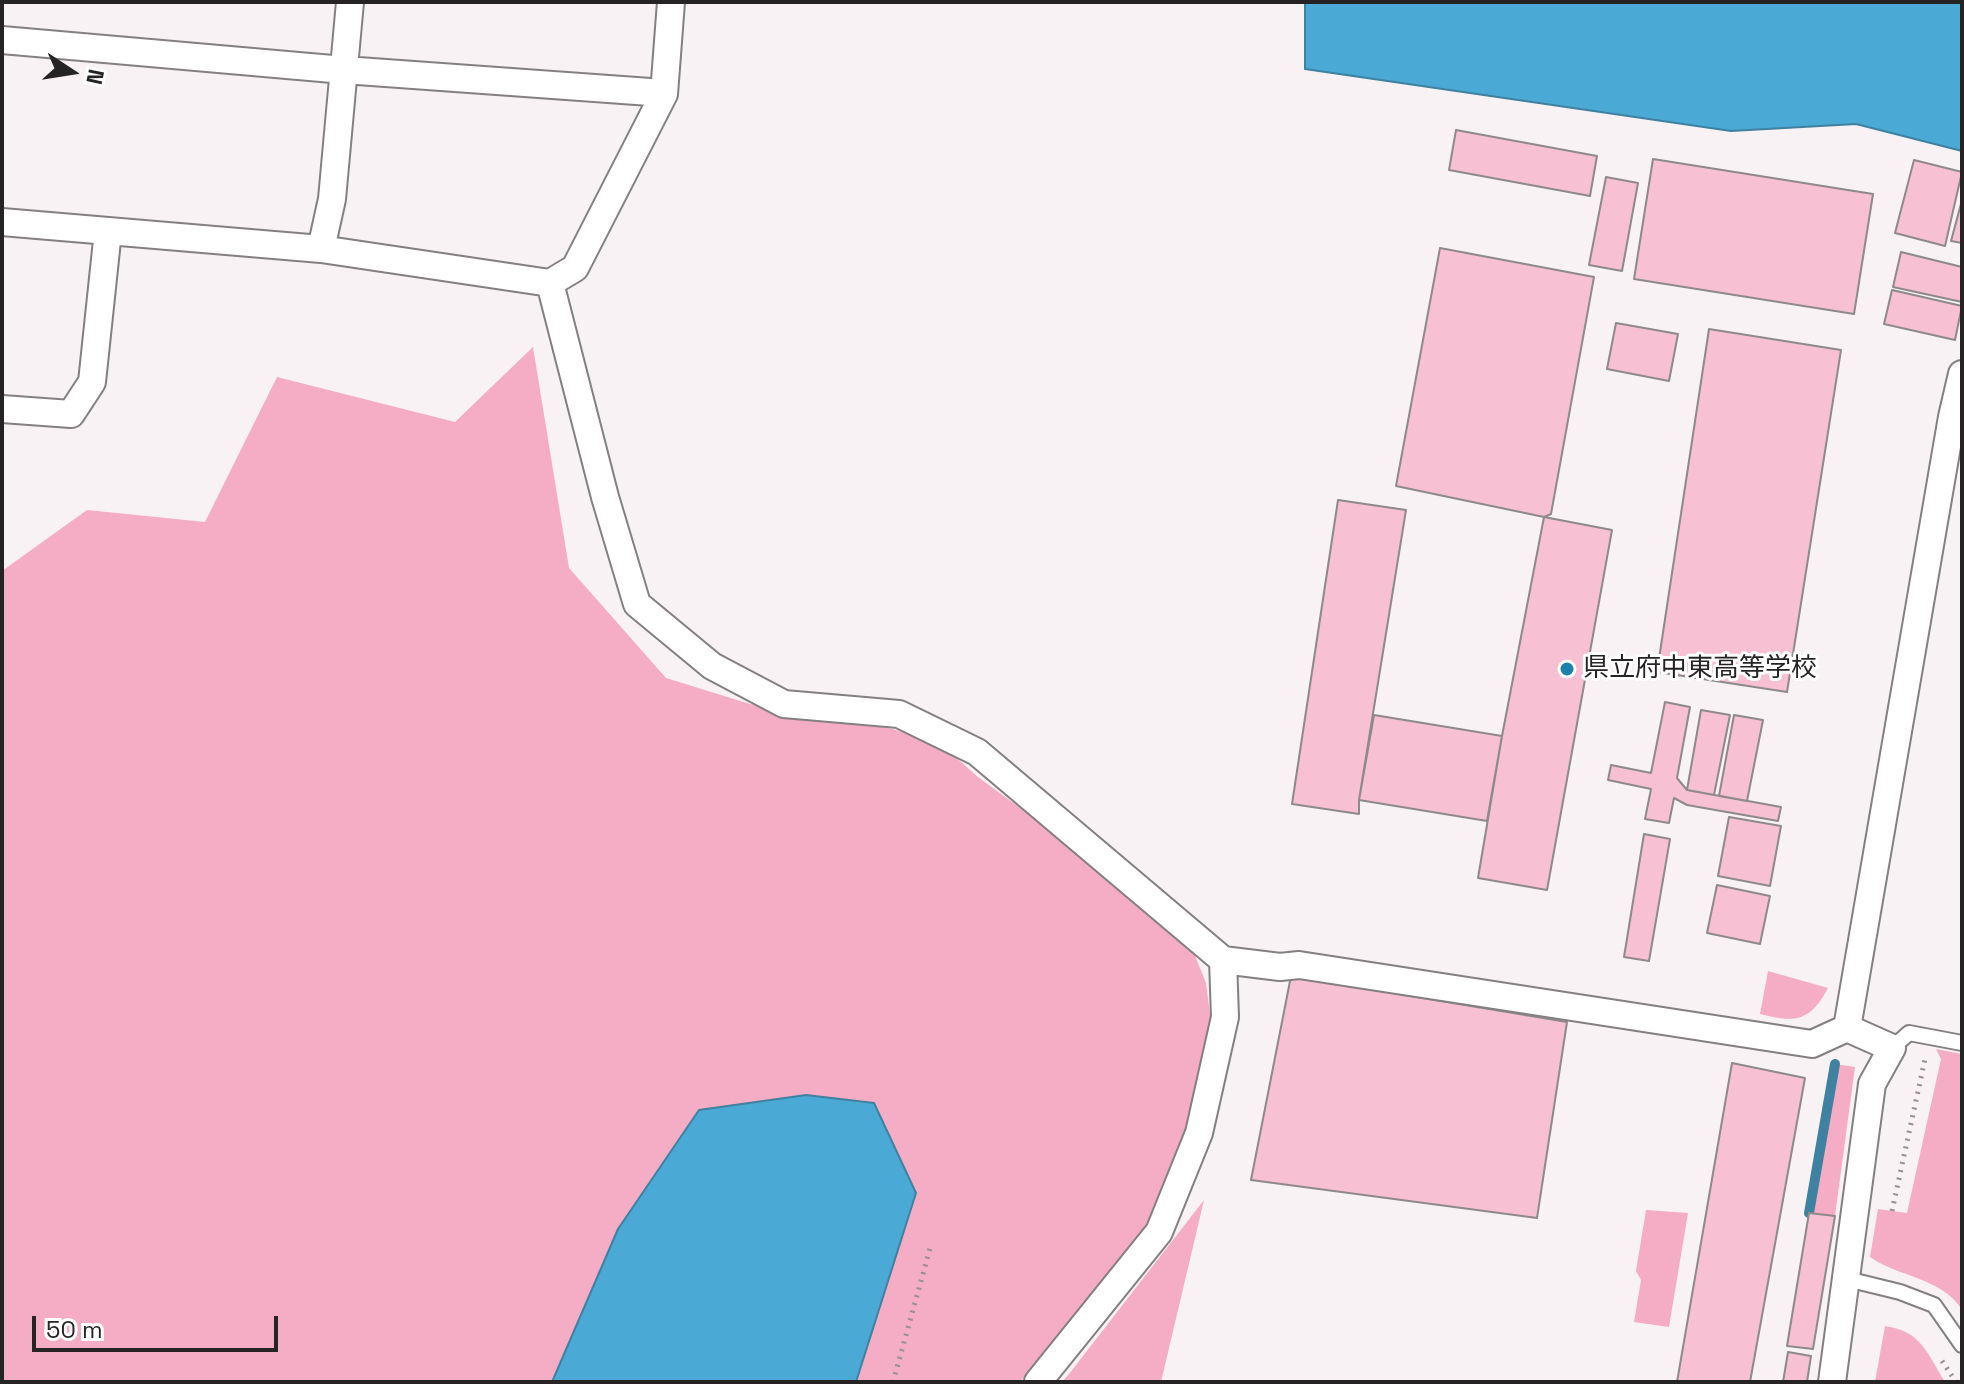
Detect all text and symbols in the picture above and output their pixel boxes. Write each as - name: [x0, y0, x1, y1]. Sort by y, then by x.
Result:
- north arrow: [32, 32, 112, 112]
- text: N: [80, 67, 111, 87]
- place label: 県立府中東高等学校: [1583, 653, 1817, 685]
- marker: 県立府中東高等学校: [1558, 660, 1576, 678]
- scale bar: [36, 1300, 282, 1350]
- text: 50 m: [46, 1314, 103, 1345]

